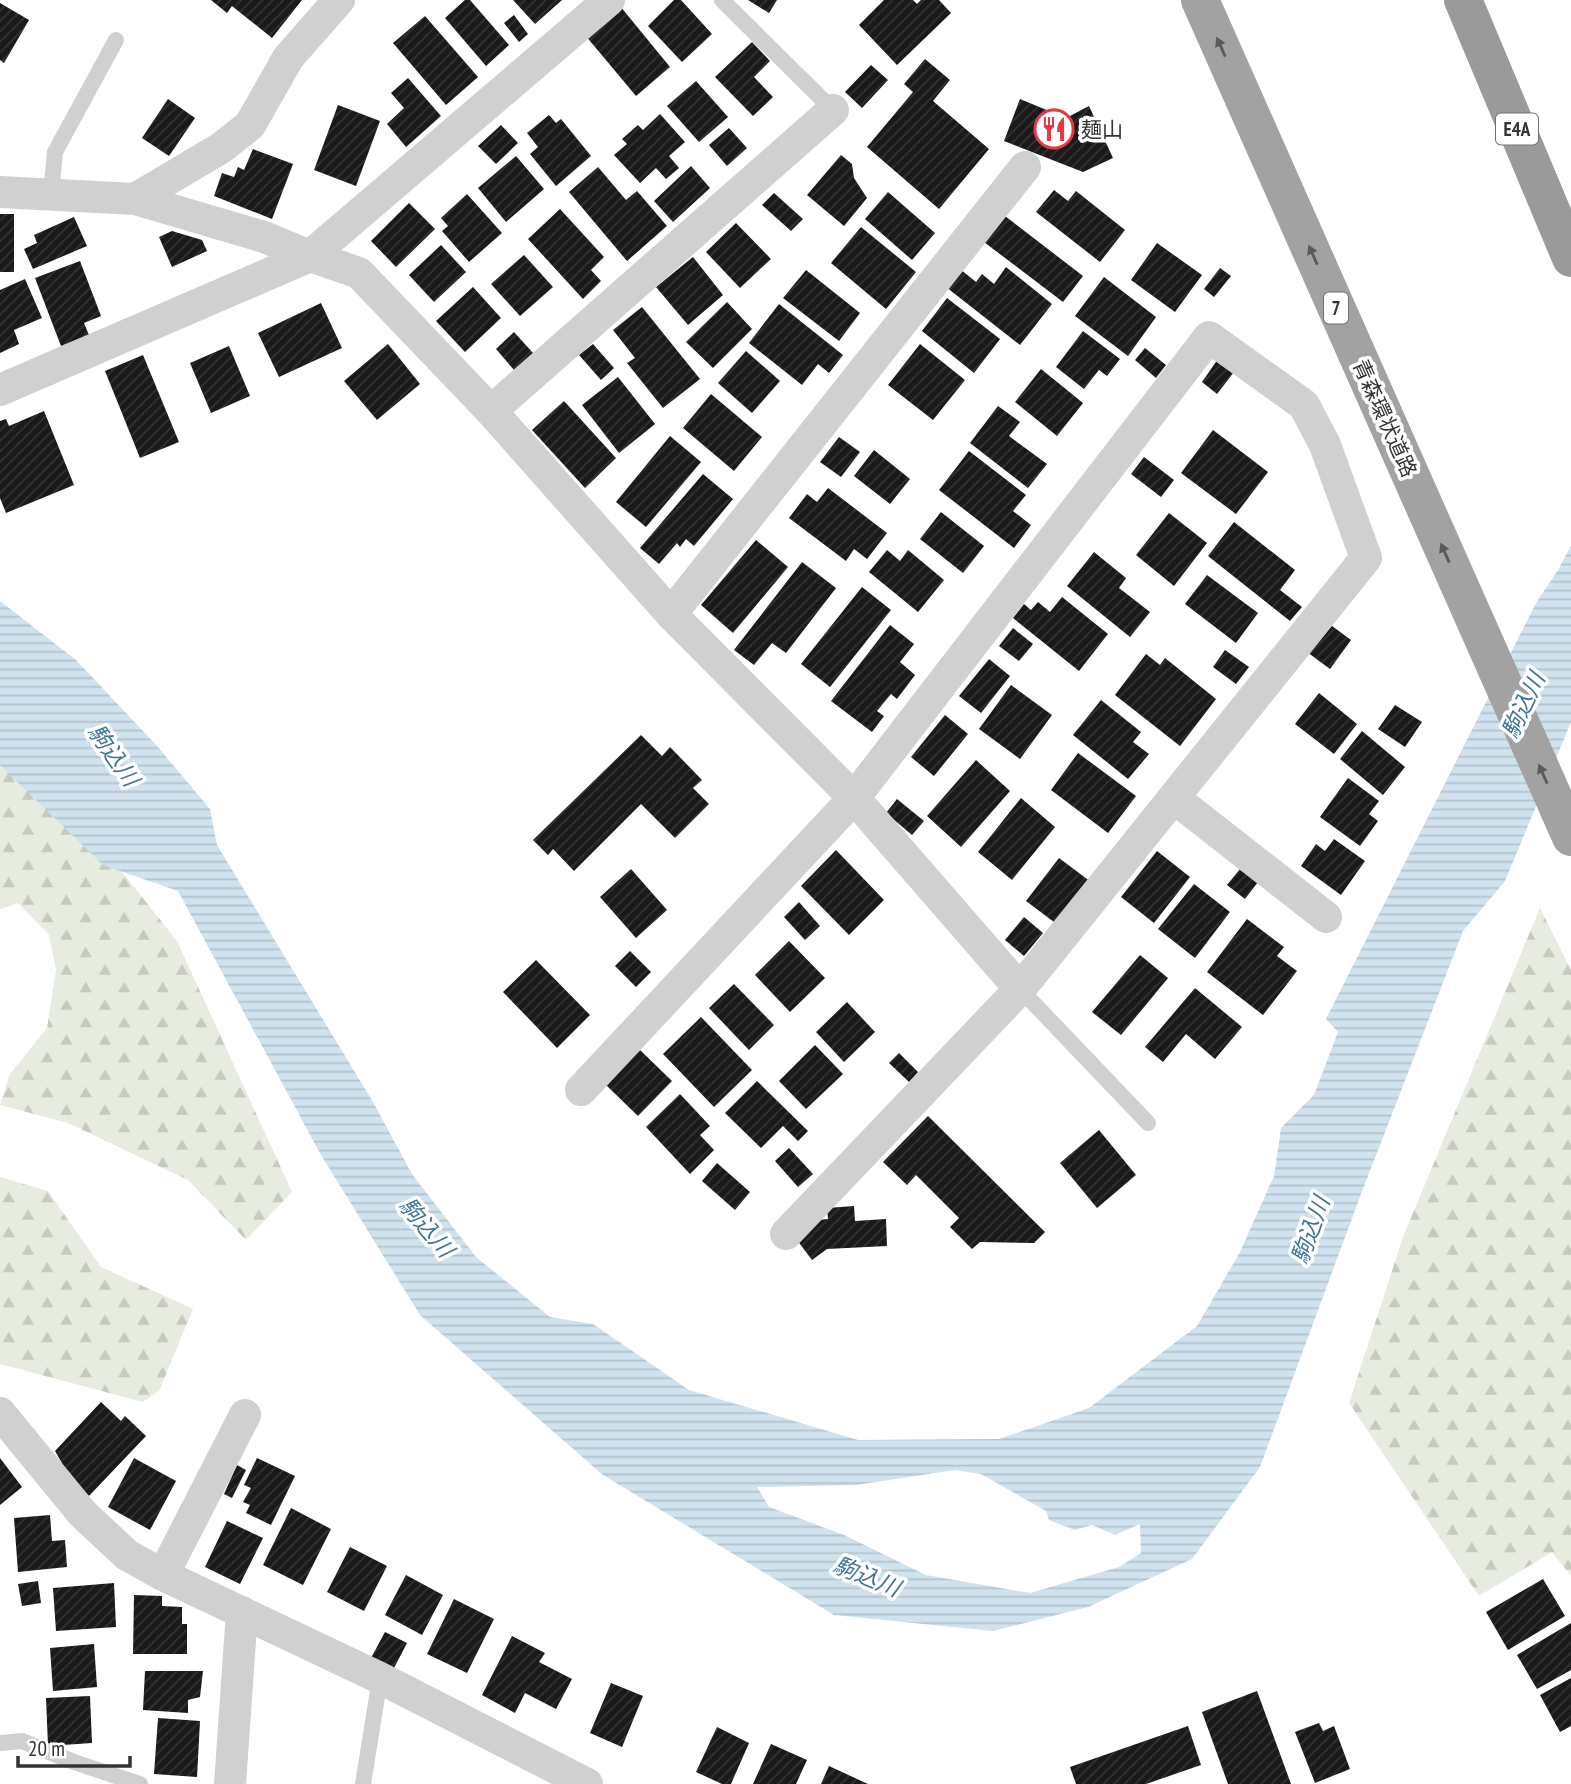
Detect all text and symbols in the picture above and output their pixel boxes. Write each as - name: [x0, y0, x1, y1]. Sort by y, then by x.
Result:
- one-way arrow: [1215, 37, 1227, 57]
- restaurant icon: 麺山: [1033, 108, 1075, 150]
- road number: E4A: [1496, 113, 1538, 144]
- place label: 麺山: [1081, 116, 1123, 143]
- one-way arrow: [1307, 245, 1319, 265]
- road number: 7: [1324, 292, 1348, 324]
- street label: 青森環状道路: [1347, 355, 1423, 481]
- one-way arrow: [1439, 542, 1450, 563]
- water label: 駒込川: [1495, 665, 1552, 742]
- water label: 駒込川: [82, 718, 147, 794]
- one-way arrow: [1537, 764, 1549, 784]
- water label: 駒込川: [1285, 1190, 1336, 1267]
- water label: 駒込川: [394, 1191, 462, 1265]
- water label: 駒込川: [830, 1550, 907, 1603]
- scale bar: [18, 1724, 130, 1768]
- text: 20 m: [28, 1735, 65, 1762]

